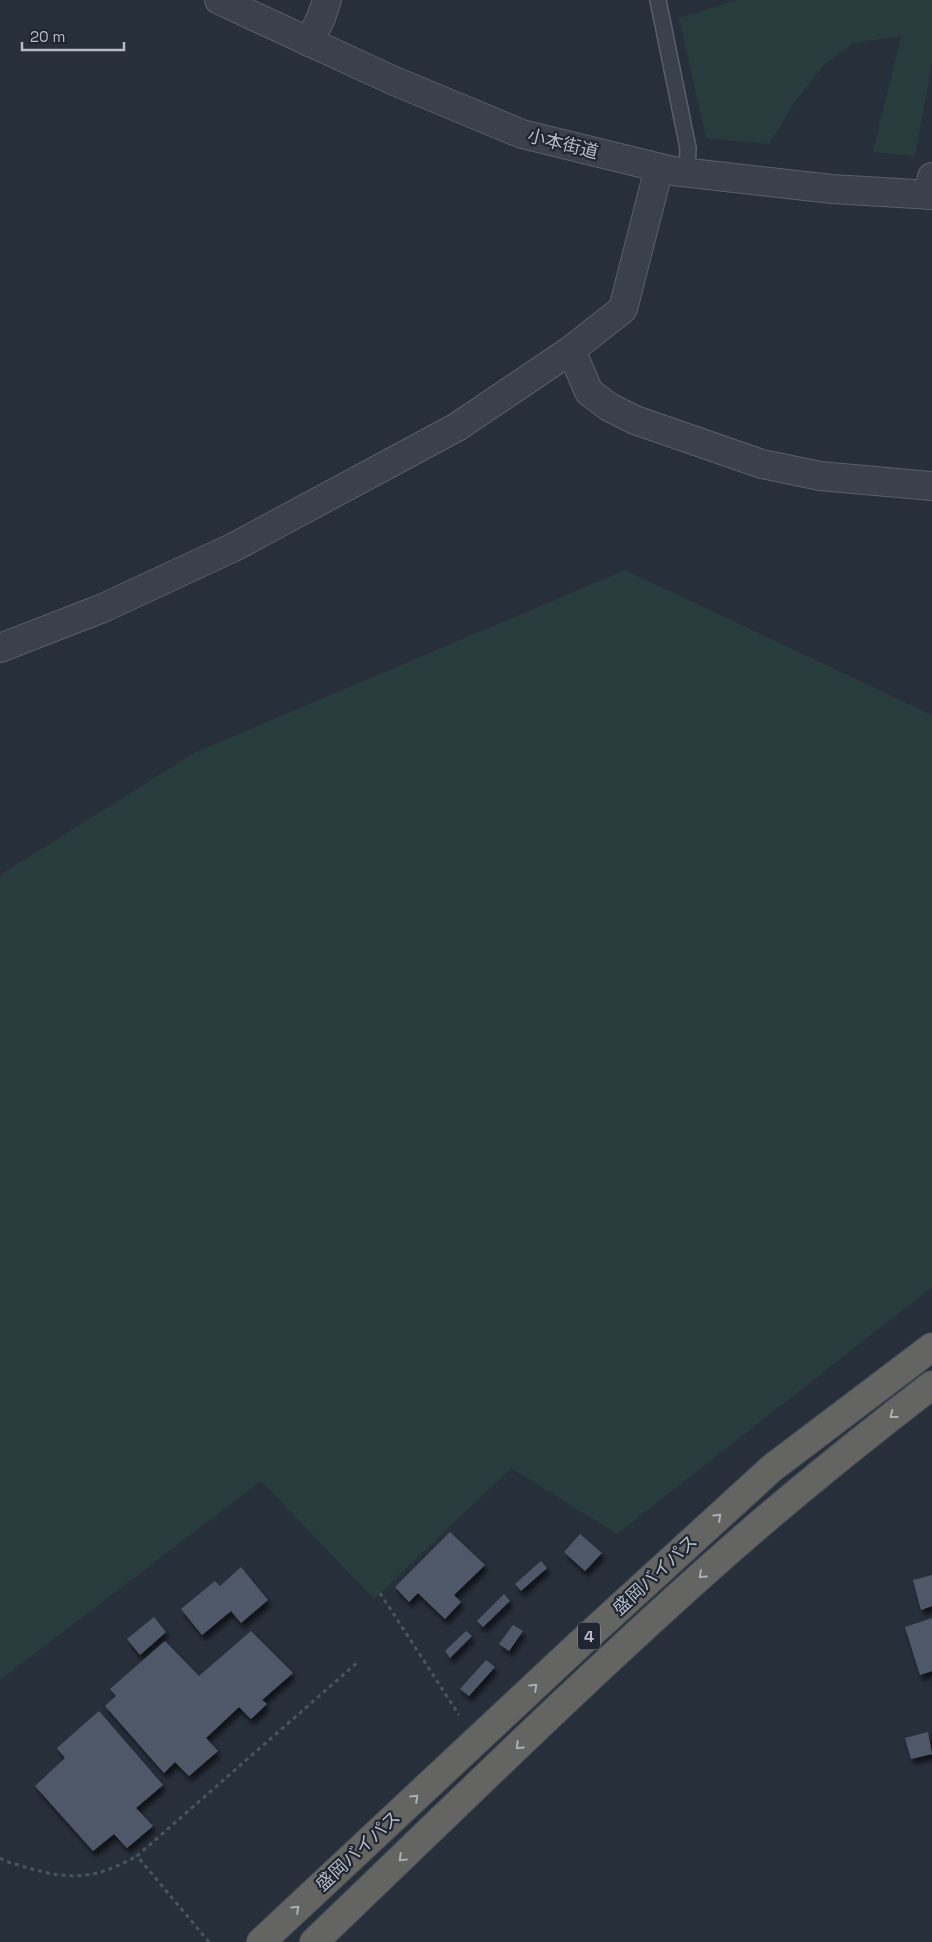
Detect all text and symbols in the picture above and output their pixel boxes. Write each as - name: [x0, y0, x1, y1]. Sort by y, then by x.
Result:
- scale bar: [22, 20, 125, 52]
- text: 20 m: [30, 27, 65, 46]
- street label: 小本街道: [525, 124, 601, 163]
- one-way arrow: [890, 1409, 899, 1417]
- one-way arrow: [712, 1514, 721, 1523]
- street label: 盛岡バイパス: [607, 1530, 702, 1620]
- one-way arrow: [698, 1569, 707, 1578]
- road number: 4: [578, 1622, 600, 1650]
- one-way arrow: [528, 1684, 537, 1693]
- one-way arrow: [516, 1740, 525, 1749]
- one-way arrow: [409, 1795, 418, 1804]
- street label: 盛岡バイパス: [310, 1806, 405, 1896]
- one-way arrow: [398, 1852, 407, 1861]
- one-way arrow: [291, 1906, 300, 1915]

